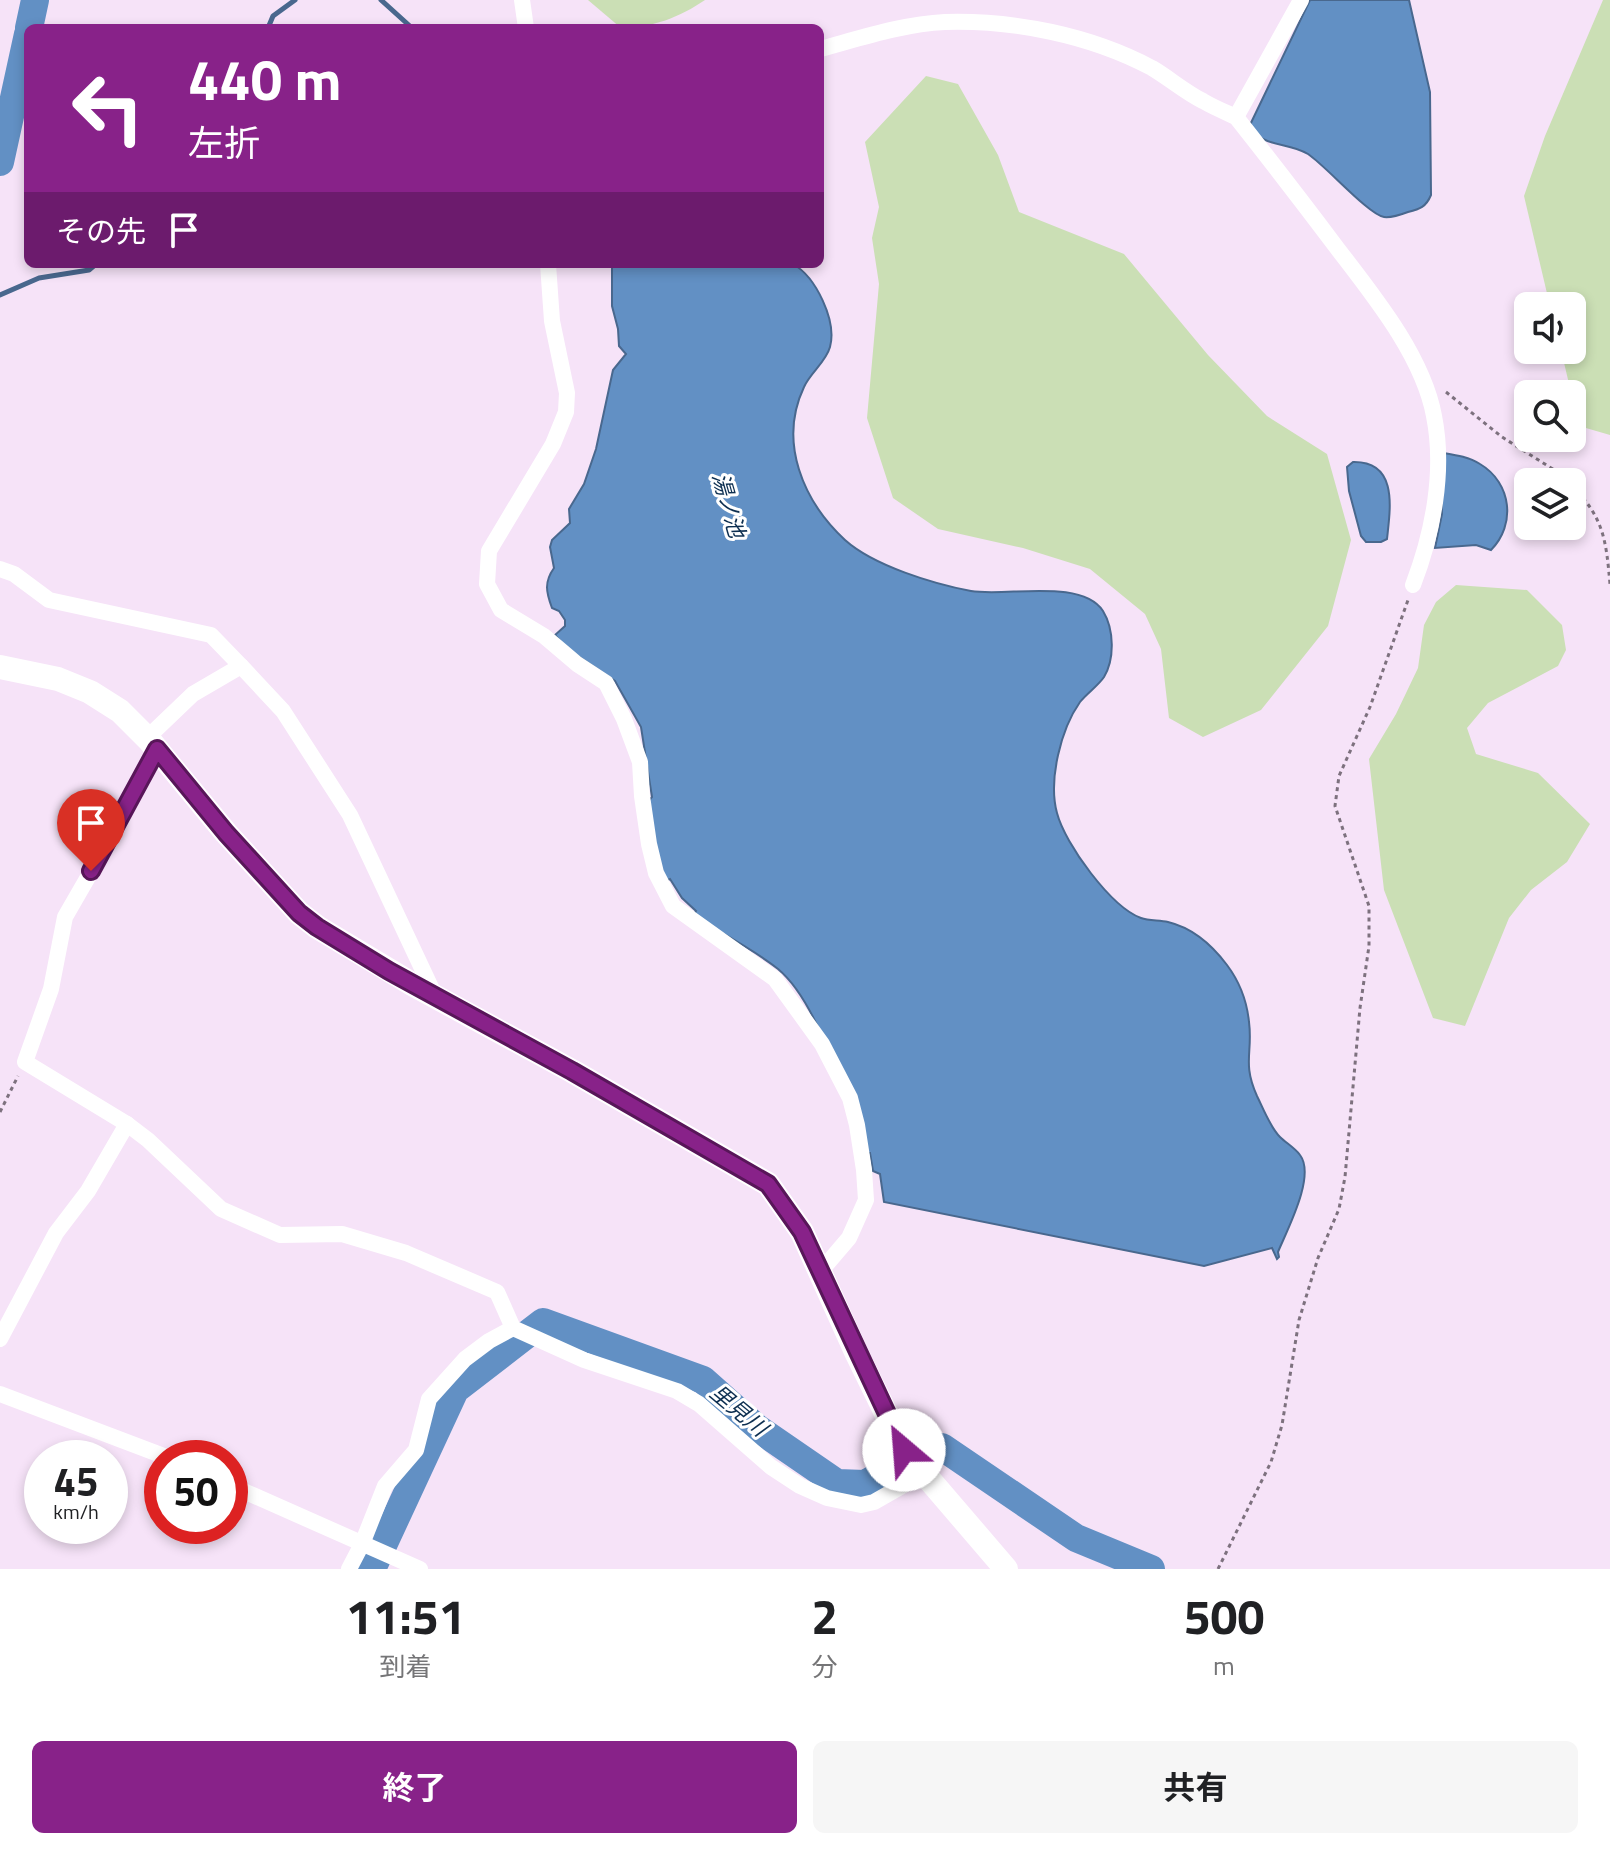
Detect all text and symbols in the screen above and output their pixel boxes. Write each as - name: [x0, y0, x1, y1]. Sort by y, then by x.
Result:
- text: 440 m: [188, 37, 341, 122]
- icon: left: [56, 56, 160, 160]
- text: 左折: [188, 115, 260, 170]
- text: その先: [56, 208, 146, 254]
- icon: arrive: [162, 208, 206, 252]
- map controls: [1514, 292, 1586, 540]
- button: sound: [1514, 292, 1586, 364]
- button: search: [1514, 380, 1586, 452]
- button: layers: [1514, 468, 1586, 540]
- water label: 湯ノ池: [704, 469, 755, 543]
- pin: [57, 789, 125, 871]
- icon: arrive: [69, 801, 113, 845]
- water label: 里見川: [703, 1376, 777, 1446]
- position arrow: [862, 1408, 946, 1492]
- speed limit sign: 50: [144, 1440, 248, 1544]
- text: 45: [54, 1451, 98, 1512]
- text: km/h: [53, 1496, 99, 1527]
- text: 11:51: [346, 1580, 465, 1653]
- text: 2: [811, 1580, 838, 1653]
- text: 500: [1184, 1580, 1264, 1653]
- text: m: [1213, 1646, 1235, 1685]
- text: 到着: [380, 1647, 432, 1686]
- text: 分: [812, 1647, 838, 1686]
- button: 終了: [32, 1741, 797, 1833]
- button: 共有: [813, 1741, 1578, 1833]

